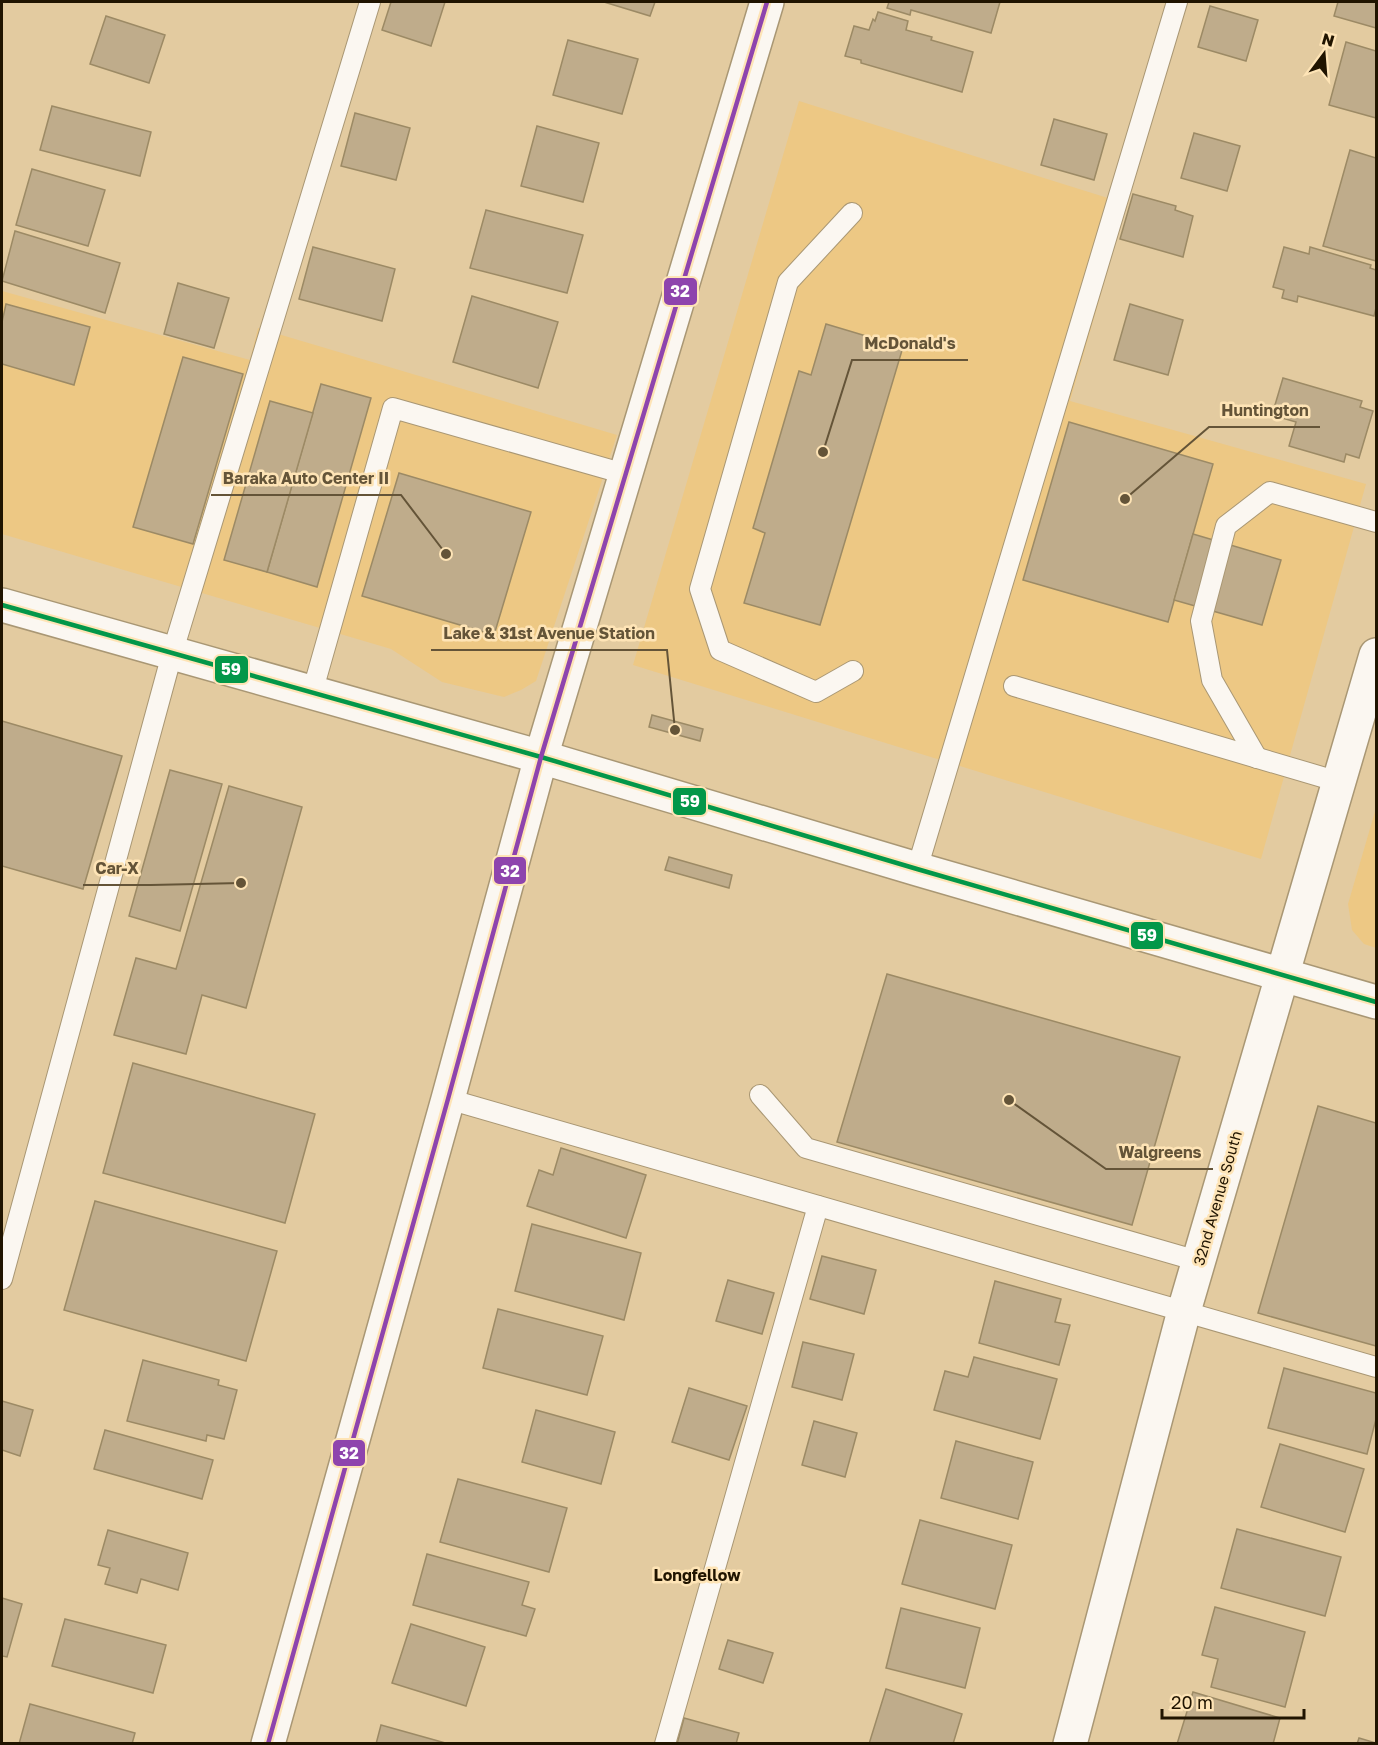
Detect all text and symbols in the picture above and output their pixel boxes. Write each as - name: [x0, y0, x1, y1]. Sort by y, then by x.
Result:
- north arrow: [1294, 24, 1354, 84]
- text: N: [1320, 28, 1337, 51]
- line badge: 32: [663, 277, 698, 306]
- text: 32: [670, 281, 690, 301]
- callout: McDonald's: [852, 326, 968, 360]
- text: McDonald's: [864, 333, 956, 353]
- callout: Huntington: [1209, 393, 1320, 427]
- text: Huntington: [1221, 400, 1309, 420]
- callout: Baraka Auto Center II: [211, 461, 401, 495]
- text: Baraka Auto Center II: [223, 468, 389, 488]
- callout: Lake & 31st Avenue Station: [431, 616, 667, 650]
- text: Lake & 31st Avenue Station: [443, 623, 655, 643]
- line badge: 59: [214, 655, 249, 684]
- text: 59: [221, 659, 241, 679]
- line badge: 59: [672, 787, 707, 816]
- text: 59: [680, 791, 700, 811]
- callout: Car-X: [83, 851, 151, 885]
- line badge: 32: [493, 856, 527, 885]
- text: Car-X: [95, 858, 139, 878]
- text: 32: [500, 861, 520, 881]
- line badge: 59: [1130, 921, 1164, 950]
- text: 59: [1137, 925, 1157, 945]
- street label: 32nd Avenue South: [1189, 1129, 1245, 1267]
- callout: Walgreens: [1106, 1135, 1213, 1169]
- text: Walgreens: [1118, 1142, 1202, 1162]
- line badge: 32: [332, 1439, 366, 1467]
- text: 32: [339, 1443, 359, 1463]
- district label: Longfellow: [654, 1565, 741, 1585]
- scale bar: [1162, 1682, 1304, 1720]
- text: 20 m: [1171, 1691, 1213, 1713]

